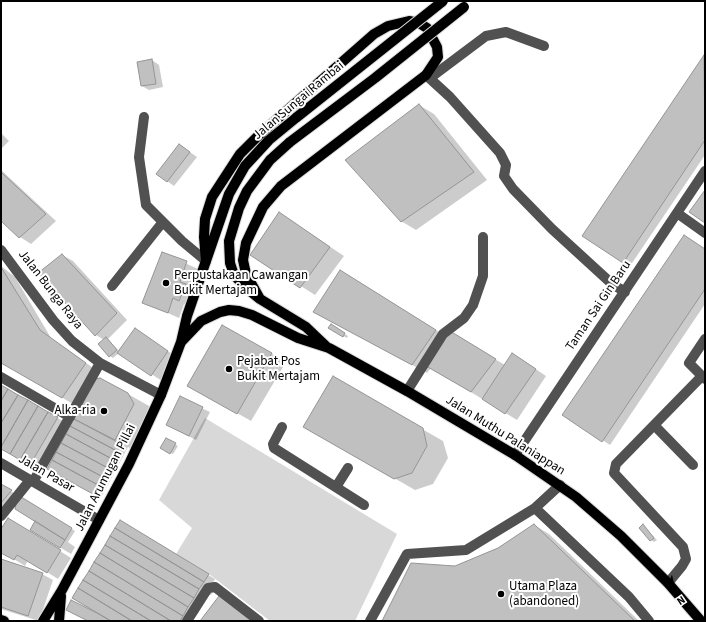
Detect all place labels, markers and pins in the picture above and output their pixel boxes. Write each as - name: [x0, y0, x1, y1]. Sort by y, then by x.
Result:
- place label: Perpustakaan Cawangan Bukit Mertajam: [174, 268, 308, 299]
- marker: Perpustakaan Cawangan Bukit Mertajam: [161, 278, 171, 288]
- place label: Pejabat Pos Bukit Mertajam: [237, 354, 320, 385]
- marker: Pejabat Pos Bukit Mertajam: [224, 364, 234, 374]
- place label: Alka-ria: [54, 403, 96, 419]
- marker: Alka-ria: [99, 406, 109, 416]
- place label: Utama Plaza (abandoned): [509, 579, 579, 610]
- marker: Utama Plaza (abandoned): [496, 589, 506, 599]

